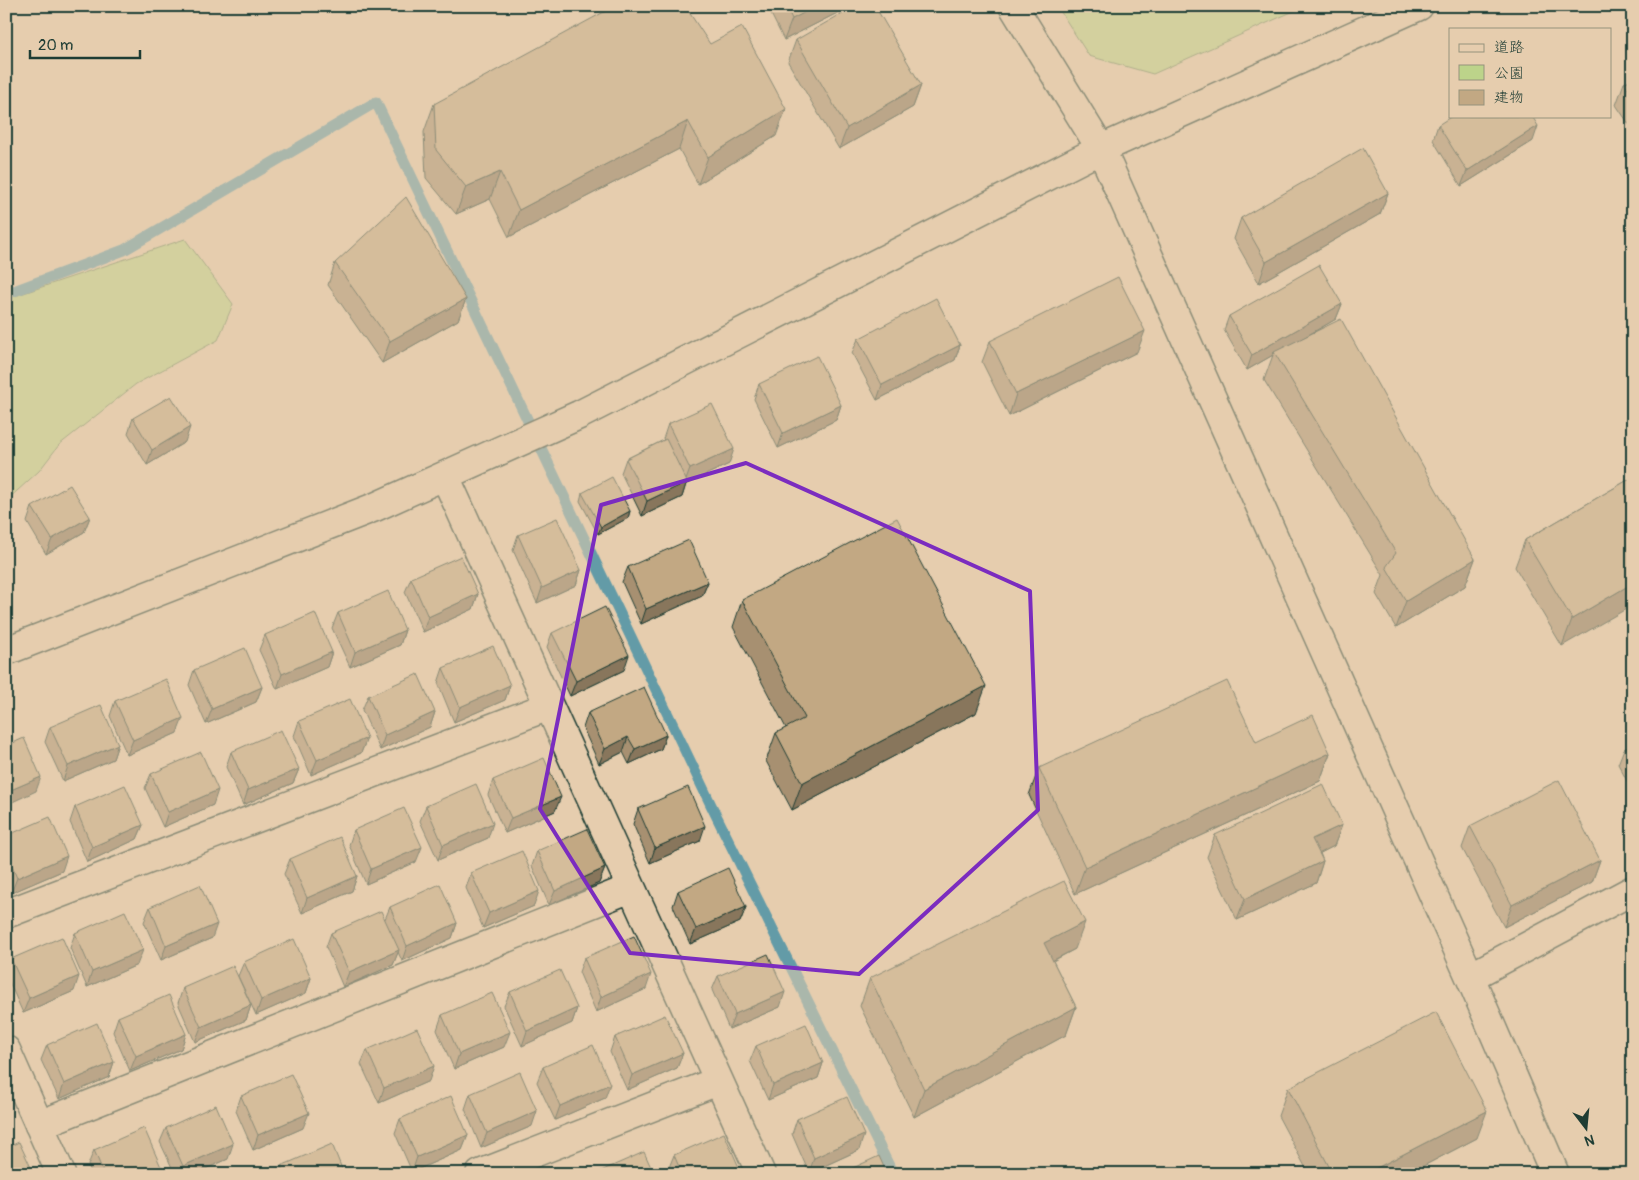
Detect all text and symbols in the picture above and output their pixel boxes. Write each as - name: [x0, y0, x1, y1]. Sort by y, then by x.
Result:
- scale bar: [30, 28, 140, 60]
- legend: [1449, 28, 1612, 118]
- text: 20 m: [38, 36, 73, 55]
- text: 道路: [1494, 38, 1524, 57]
- text: 公園: [1494, 64, 1524, 83]
- text: 建物: [1494, 88, 1524, 107]
- north arrow: [1562, 1102, 1612, 1152]
- text: N: [1583, 1131, 1596, 1149]

